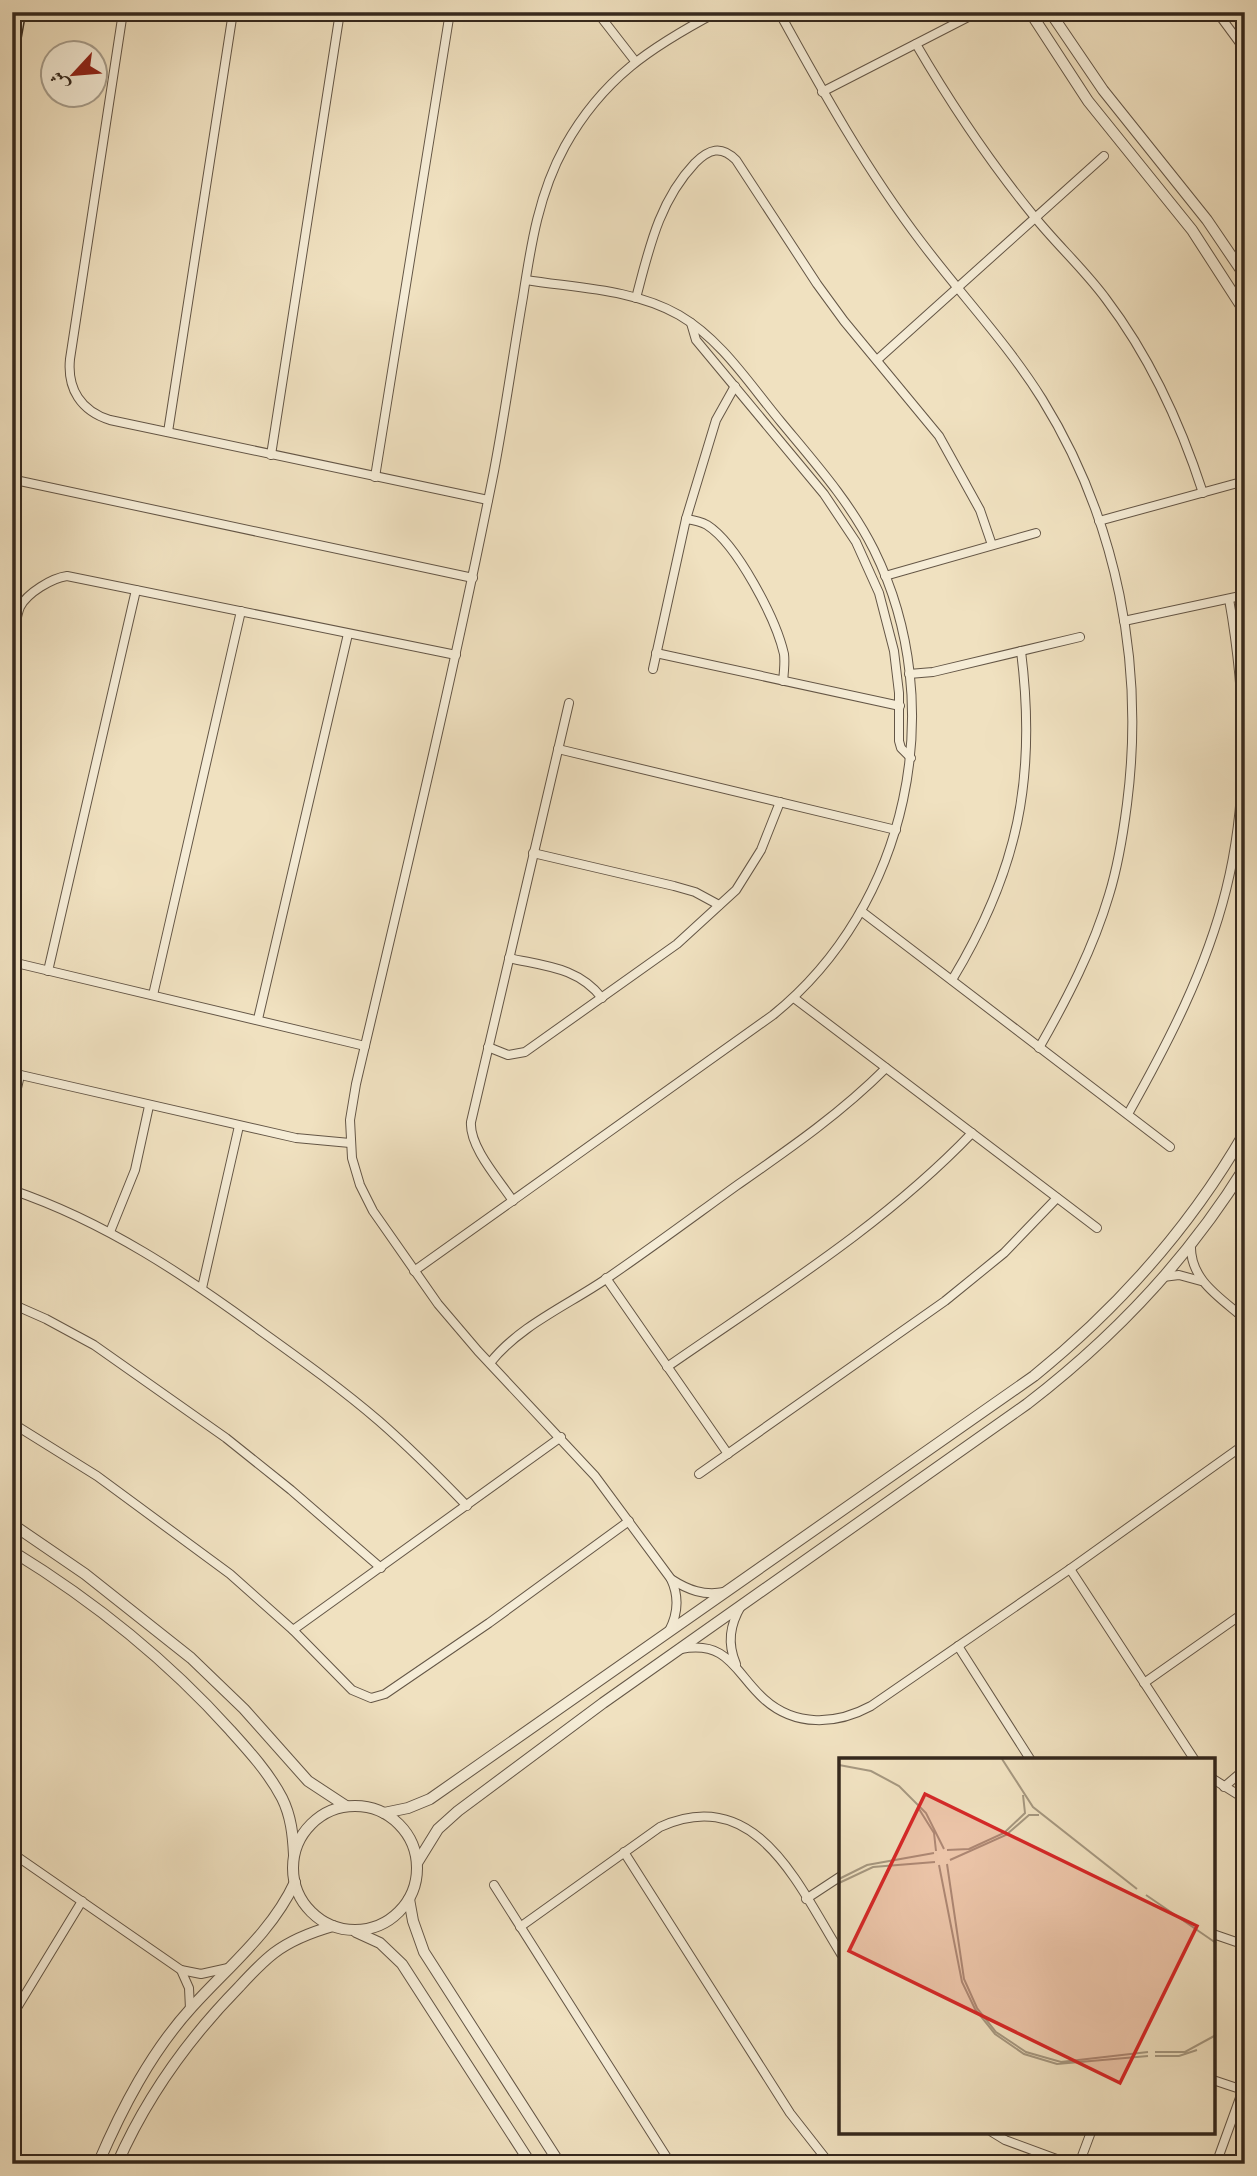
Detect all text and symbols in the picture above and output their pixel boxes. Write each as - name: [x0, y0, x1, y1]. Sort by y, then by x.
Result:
- north arrow: [38, 38, 108, 108]
- text: ش: [48, 68, 74, 93]
- inset map: [839, 1758, 1215, 2134]

